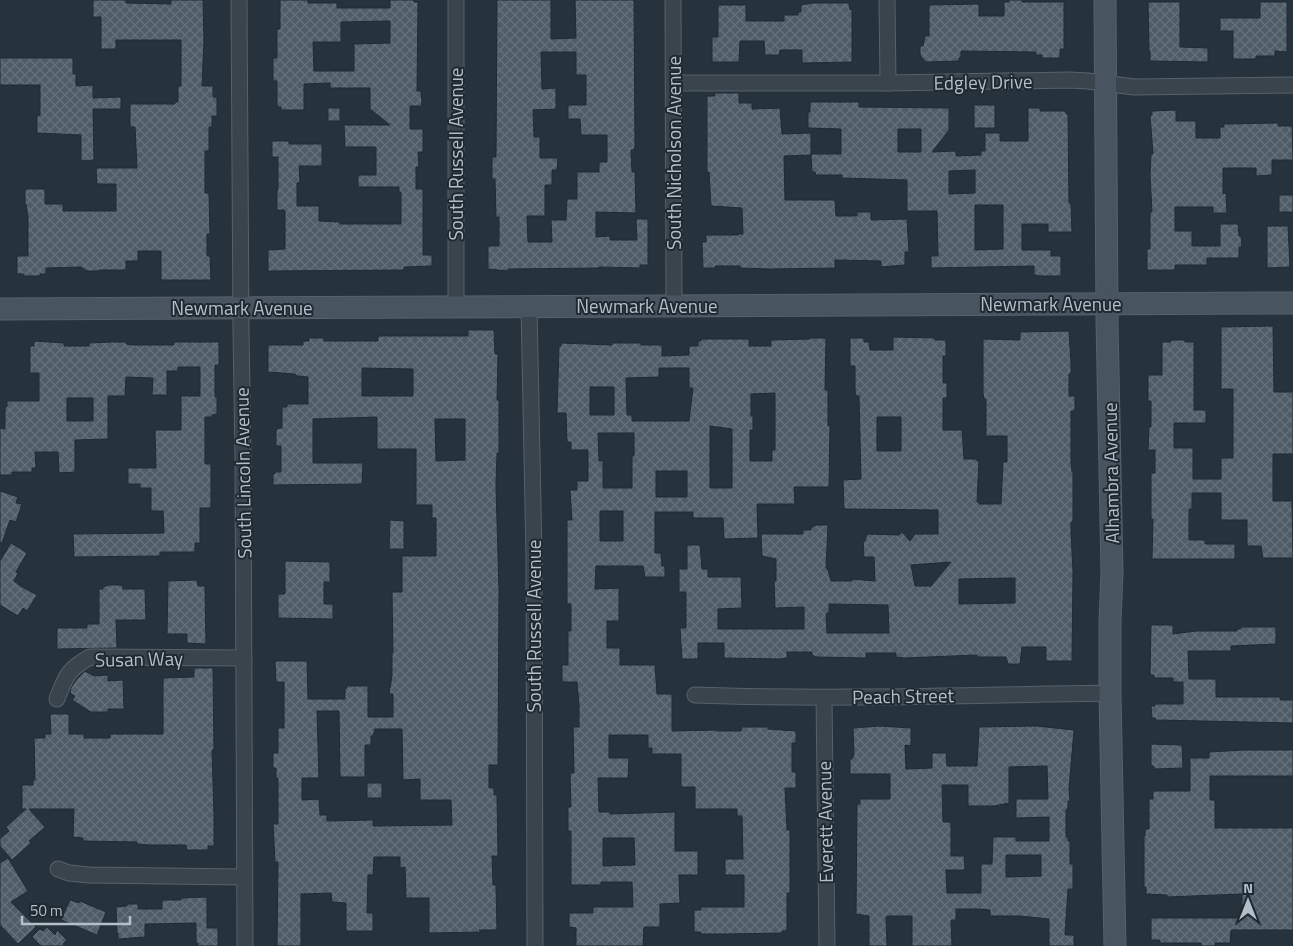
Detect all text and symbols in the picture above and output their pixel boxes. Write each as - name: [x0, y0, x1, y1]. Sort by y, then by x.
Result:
- street label: South Nicholson Avenue: [659, 56, 688, 250]
- street label: Edgley Drive: [933, 66, 1033, 97]
- street label: South Russell Avenue: [441, 68, 470, 240]
- street label: Newmark Avenue: [980, 289, 1122, 318]
- street label: Newmark Avenue: [576, 291, 718, 320]
- street label: Newmark Avenue: [171, 293, 313, 322]
- street label: South Lincoln Avenue: [227, 387, 258, 559]
- street label: Alhambra Avenue: [1095, 402, 1126, 544]
- street label: South Russell Avenue: [519, 540, 548, 712]
- street label: Susan Way: [95, 643, 183, 674]
- street label: Peach Street: [852, 680, 955, 711]
- street label: Everett Avenue: [809, 761, 840, 883]
- north arrow: [1223, 876, 1273, 926]
- text: N: [1243, 877, 1253, 898]
- scale bar: [22, 894, 130, 926]
- text: 50 m: [30, 899, 63, 922]

